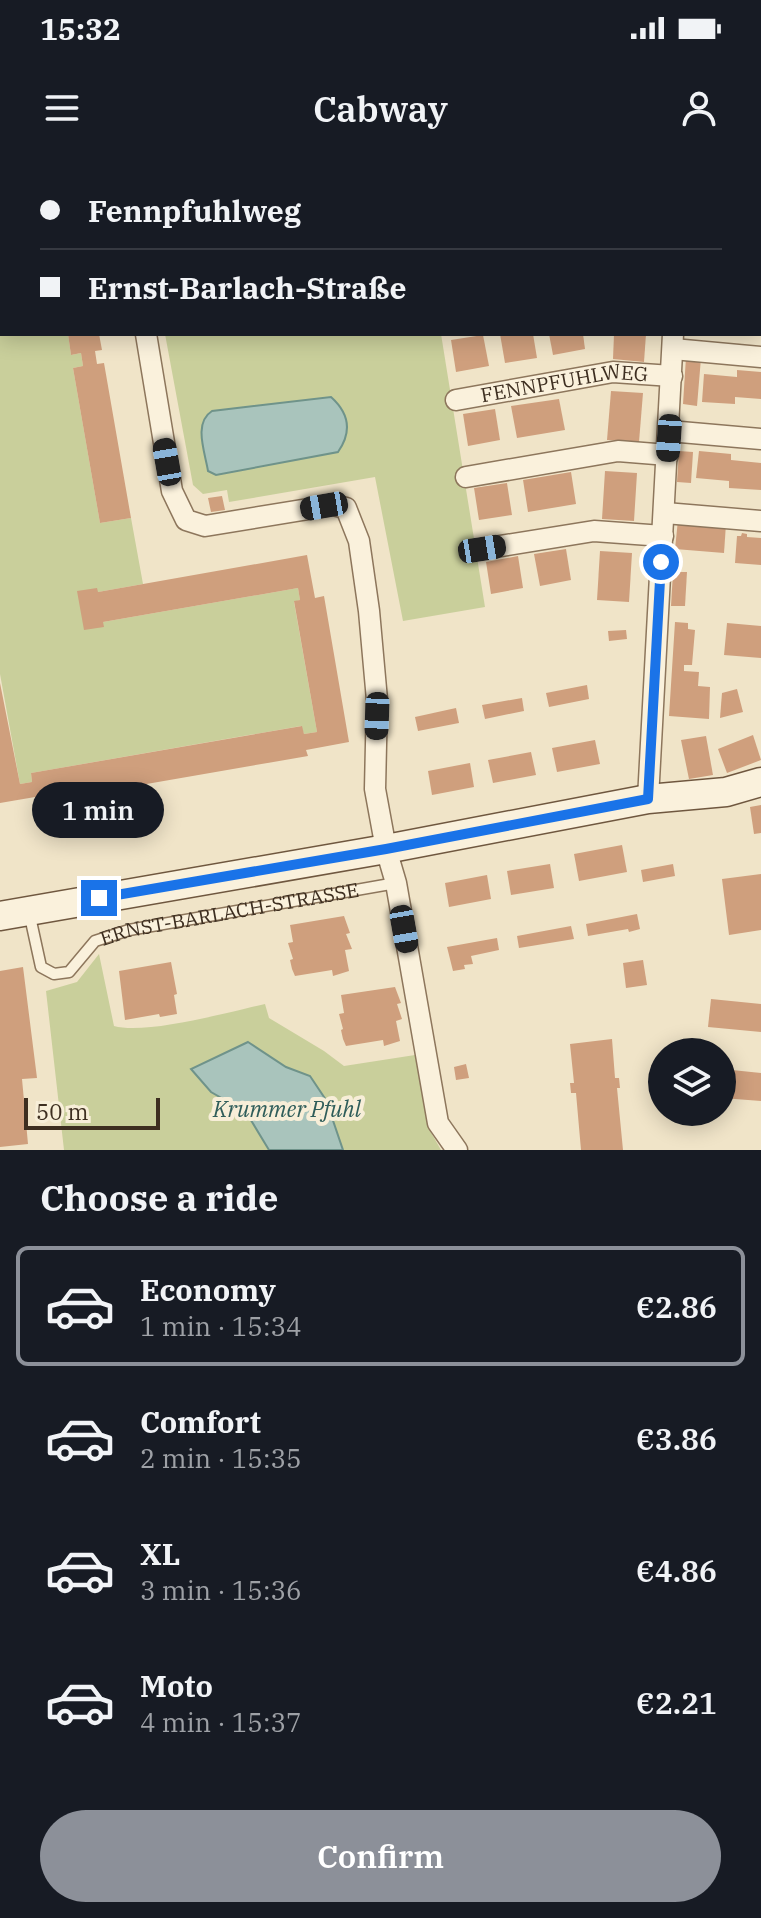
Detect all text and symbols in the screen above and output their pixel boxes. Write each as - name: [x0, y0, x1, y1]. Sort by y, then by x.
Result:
- text: 15:32: [40, 9, 121, 48]
- text: Cabway: [313, 85, 448, 132]
- icon: menu: [40, 86, 84, 130]
- icon: person: [677, 86, 721, 130]
- text: Fennpfuhlweg: [88, 191, 301, 230]
- text: Ernst-Barlach-Straße: [88, 268, 407, 307]
- street label: FENNPFUHLWEG: [478, 357, 649, 408]
- car: [655, 413, 683, 463]
- car: [151, 436, 183, 488]
- car: [298, 490, 350, 522]
- car: [456, 533, 508, 565]
- route start: [643, 544, 679, 580]
- car: [364, 692, 390, 740]
- callout: 1 min: [33, 782, 165, 838]
- text: 1 min: [62, 793, 134, 827]
- street label: ERNST-BARLACH-STRASSE: [96, 876, 361, 952]
- route end: [81, 880, 117, 916]
- car: [388, 903, 420, 955]
- map controls: [648, 1038, 736, 1126]
- button: layers: [648, 1038, 736, 1126]
- scale bar: [24, 1094, 160, 1130]
- water label: Krummer Pfuhl: [212, 1094, 362, 1123]
- text: 50 m: [36, 1097, 88, 1126]
- text: Choose a ride: [40, 1174, 279, 1221]
- icon: car: [44, 1270, 116, 1342]
- text: Economy: [140, 1270, 276, 1309]
- text: €2.86: [636, 1287, 717, 1326]
- text: 1 min · 15:34: [140, 1309, 302, 1343]
- icon: car: [44, 1402, 116, 1474]
- text: Comfort: [140, 1402, 261, 1441]
- text: €3.86: [636, 1419, 717, 1458]
- text: 2 min · 15:35: [140, 1441, 302, 1475]
- icon: car: [44, 1534, 116, 1606]
- text: XL: [140, 1534, 180, 1573]
- text: €4.86: [636, 1551, 717, 1590]
- text: 3 min · 15:36: [140, 1573, 302, 1607]
- icon: car: [44, 1666, 116, 1738]
- text: Moto: [140, 1666, 213, 1705]
- text: €2.21: [636, 1683, 717, 1722]
- text: 4 min · 15:37: [140, 1705, 302, 1739]
- button: Confirm: [40, 1810, 721, 1902]

